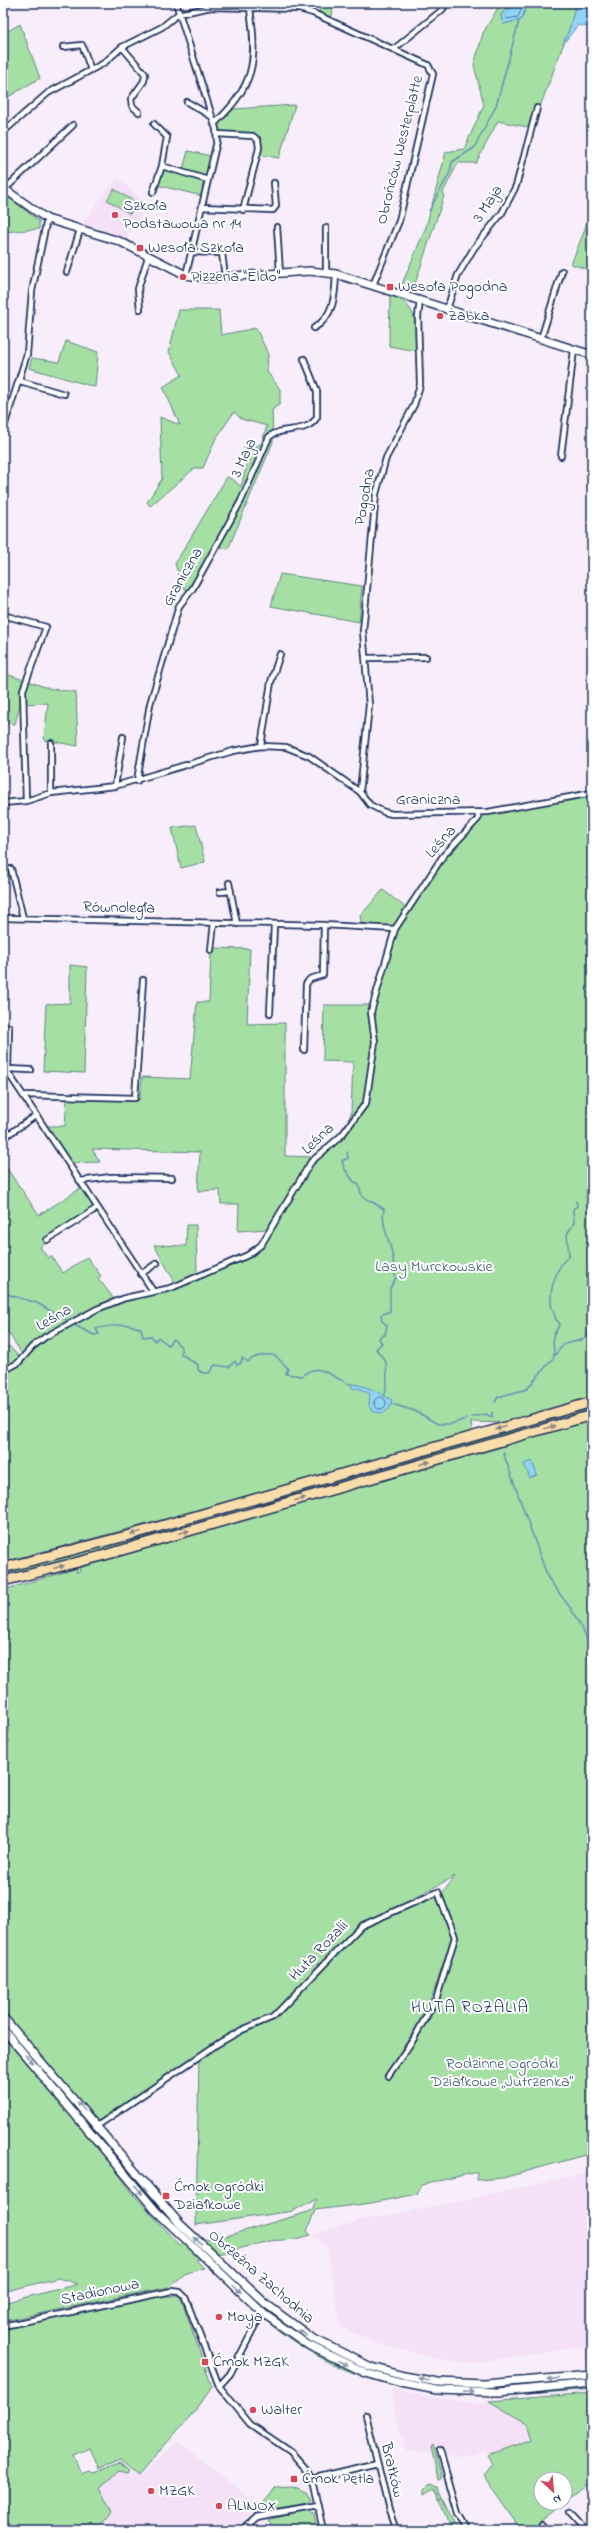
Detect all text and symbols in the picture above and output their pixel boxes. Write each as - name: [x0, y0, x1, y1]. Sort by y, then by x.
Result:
- street label: Obrońców Westerplatte: [370, 72, 430, 227]
- street label: 3 Maja: [467, 180, 509, 228]
- place label: Szkoła Podstawowa nr 14: [123, 194, 242, 236]
- marker: Szkoła Podstawowa nr 14: [110, 210, 120, 220]
- place label: Wesoła Szkoła: [148, 236, 244, 260]
- marker: Wesoła Szkoła: [135, 243, 145, 253]
- place label: Pizzeria "Eldo": [191, 265, 281, 289]
- marker: Pizzeria "Eldo": [178, 272, 188, 282]
- place label: Wesoła Pogodna: [398, 275, 508, 299]
- marker: Wesoła Pogodna: [385, 282, 395, 292]
- place label: Żabka: [448, 304, 489, 328]
- marker: Żabka: [435, 311, 445, 321]
- street label: 3 Maja: [225, 434, 263, 482]
- street label: Pogodna: [348, 467, 382, 527]
- street label: Graniczna: [156, 543, 210, 611]
- street label: Graniczna: [396, 788, 460, 812]
- street label: Leśna: [420, 820, 462, 864]
- street label: Równoległa: [83, 895, 155, 921]
- street label: Leśna: [296, 1117, 340, 1161]
- park label: Lasy Murckowskie: [375, 1255, 494, 1279]
- street label: Leśna: [32, 1298, 76, 1338]
- one-way arrow: [544, 1424, 556, 1430]
- one-way arrow: [494, 1425, 506, 1431]
- one-way arrow: [419, 1460, 431, 1466]
- one-way arrow: [294, 1496, 306, 1502]
- one-way arrow: [178, 1529, 190, 1535]
- one-way arrow: [129, 1530, 141, 1536]
- one-way arrow: [53, 1564, 65, 1570]
- street label: Huta Rozalii: [283, 1915, 355, 1987]
- district label: HUTA ROZALIA: [411, 1995, 529, 2020]
- park label: Rodzinne Ogródki Działkowe „Jutrzenka”: [430, 2052, 574, 2094]
- one-way arrow: [24, 2054, 33, 2064]
- one-way arrow: [76, 2101, 86, 2111]
- place label: Ćmok Ogródki Działkowe: [173, 2175, 264, 2217]
- one-way arrow: [135, 2185, 144, 2196]
- marker: Ćmok Ogródki Działkowe: [161, 2191, 171, 2201]
- street label: Obrzeżna Zachodnia: [202, 2224, 320, 2330]
- one-way arrow: [193, 2237, 203, 2246]
- street label: Stadionowa: [58, 2272, 142, 2312]
- one-way arrow: [232, 2284, 242, 2294]
- place label: Moya: [227, 2305, 263, 2329]
- marker: Moya: [214, 2312, 224, 2322]
- one-way arrow: [298, 2329, 309, 2337]
- place label: Ćmok MZGK: [213, 2350, 289, 2374]
- marker: Ćmok MZGK: [200, 2357, 210, 2367]
- one-way arrow: [337, 2360, 348, 2366]
- one-way arrow: [547, 2375, 559, 2382]
- one-way arrow: [418, 2376, 430, 2382]
- one-way arrow: [463, 2389, 476, 2395]
- place label: Walter: [261, 2398, 302, 2422]
- marker: Walter: [248, 2405, 258, 2415]
- street label: Bratków: [373, 2439, 410, 2500]
- place label: Ćmok Pętla: [302, 2467, 374, 2491]
- north arrow: [533, 2471, 573, 2511]
- marker: Ćmok Pętla: [289, 2474, 299, 2484]
- place label: MZGK: [159, 2479, 195, 2503]
- marker: MZGK: [146, 2486, 156, 2496]
- text: N: [550, 2490, 564, 2508]
- place label: ALINOX: [227, 2494, 276, 2518]
- marker: ALINOX: [214, 2501, 224, 2511]

